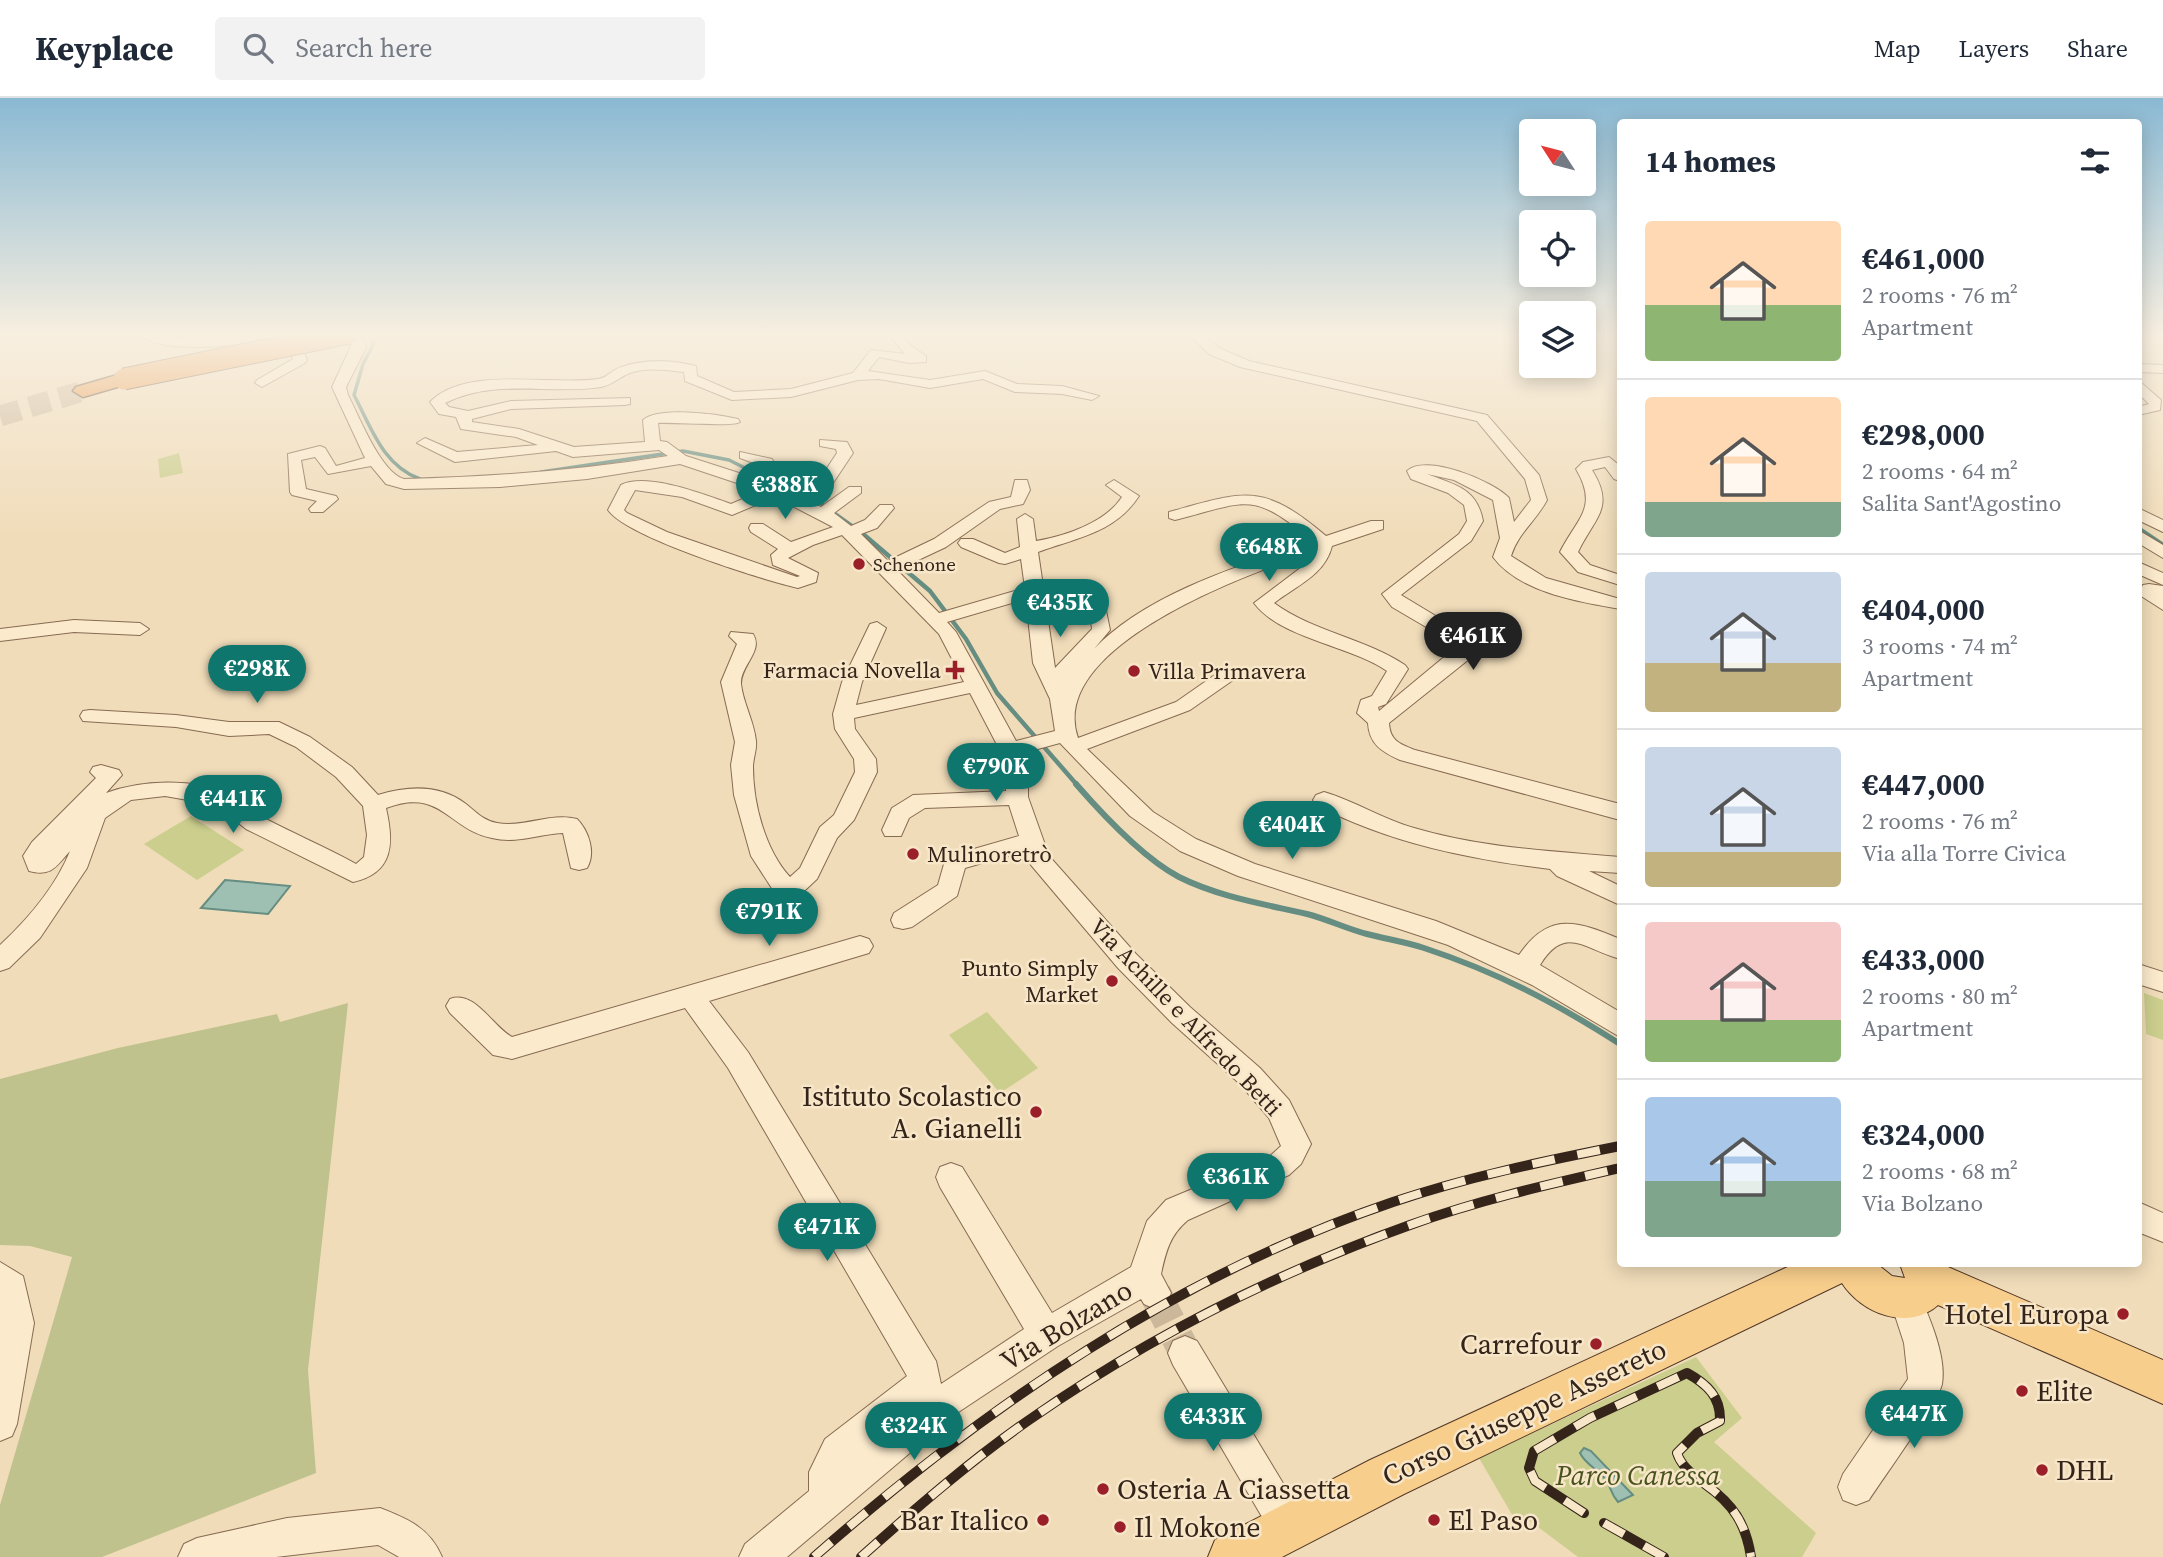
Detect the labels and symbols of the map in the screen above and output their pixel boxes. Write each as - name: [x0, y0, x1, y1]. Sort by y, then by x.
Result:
- north arrow: [1519, 119, 1596, 196]
- pin: €388K: [736, 462, 834, 521]
- pin: €648K: [1220, 524, 1318, 583]
- place label: Schenone: [873, 551, 956, 577]
- marker: Schenone: [851, 556, 867, 572]
- pin: €435K: [1011, 580, 1109, 639]
- pin: €461K: [1424, 612, 1522, 672]
- pin: €298K: [208, 646, 306, 705]
- place label: Farmacia Novella: [763, 654, 941, 686]
- place label: Villa Primavera: [1148, 655, 1306, 687]
- marker: Farmacia Novella: [947, 662, 963, 678]
- marker: Villa Primavera: [1126, 663, 1142, 679]
- pin: €790K: [947, 744, 1045, 803]
- pin: €441K: [184, 776, 282, 835]
- pin: €404K: [1243, 802, 1341, 861]
- place label: Mulinoretrò: [927, 838, 1052, 870]
- marker: Mulinoretrò: [905, 846, 921, 862]
- pin: €791K: [720, 888, 818, 948]
- street label: Via Achille e Alfredo Betti: [1083, 911, 1289, 1123]
- place label: Punto Simply Market: [961, 952, 1099, 1010]
- marker: Punto Simply Market: [1104, 973, 1120, 989]
- place label: Istituto Scolastico A. Gianelli: [802, 1077, 1022, 1147]
- marker: Istituto Scolastico A. Gianelli: [1028, 1104, 1044, 1120]
- pin: €361K: [1187, 1154, 1285, 1213]
- pin: €471K: [778, 1204, 876, 1263]
- street label: Via Bolzano: [993, 1271, 1139, 1379]
- place label: Hotel Europa: [1944, 1295, 2110, 1333]
- marker: Hotel Europa: [2115, 1306, 2131, 1322]
- place label: Carrefour: [1460, 1325, 1582, 1363]
- street label: Corso Giuseppe Assereto: [1376, 1329, 1672, 1495]
- marker: Carrefour: [1588, 1336, 1604, 1352]
- place label: Elite: [2036, 1372, 2093, 1410]
- marker: Elite: [2014, 1383, 2030, 1399]
- pin: €447K: [1865, 1390, 1963, 1450]
- pin: €433K: [1164, 1394, 1262, 1453]
- pin: €324K: [865, 1402, 963, 1462]
- place label: DHL: [2056, 1451, 2114, 1489]
- park label: Parco Canessa: [1555, 1456, 1721, 1494]
- marker: DHL: [2034, 1462, 2050, 1478]
- place label: Osteria A Ciassetta: [1117, 1470, 1351, 1508]
- marker: Osteria A Ciassetta: [1095, 1481, 1111, 1497]
- place label: Bar Italico: [900, 1501, 1029, 1539]
- place label: El Paso: [1448, 1501, 1538, 1539]
- place label: Il Mokone: [1134, 1508, 1260, 1546]
- marker: Bar Italico: [1035, 1512, 1051, 1528]
- marker: El Paso: [1426, 1512, 1442, 1528]
- marker: Il Mokone: [1112, 1519, 1128, 1535]

